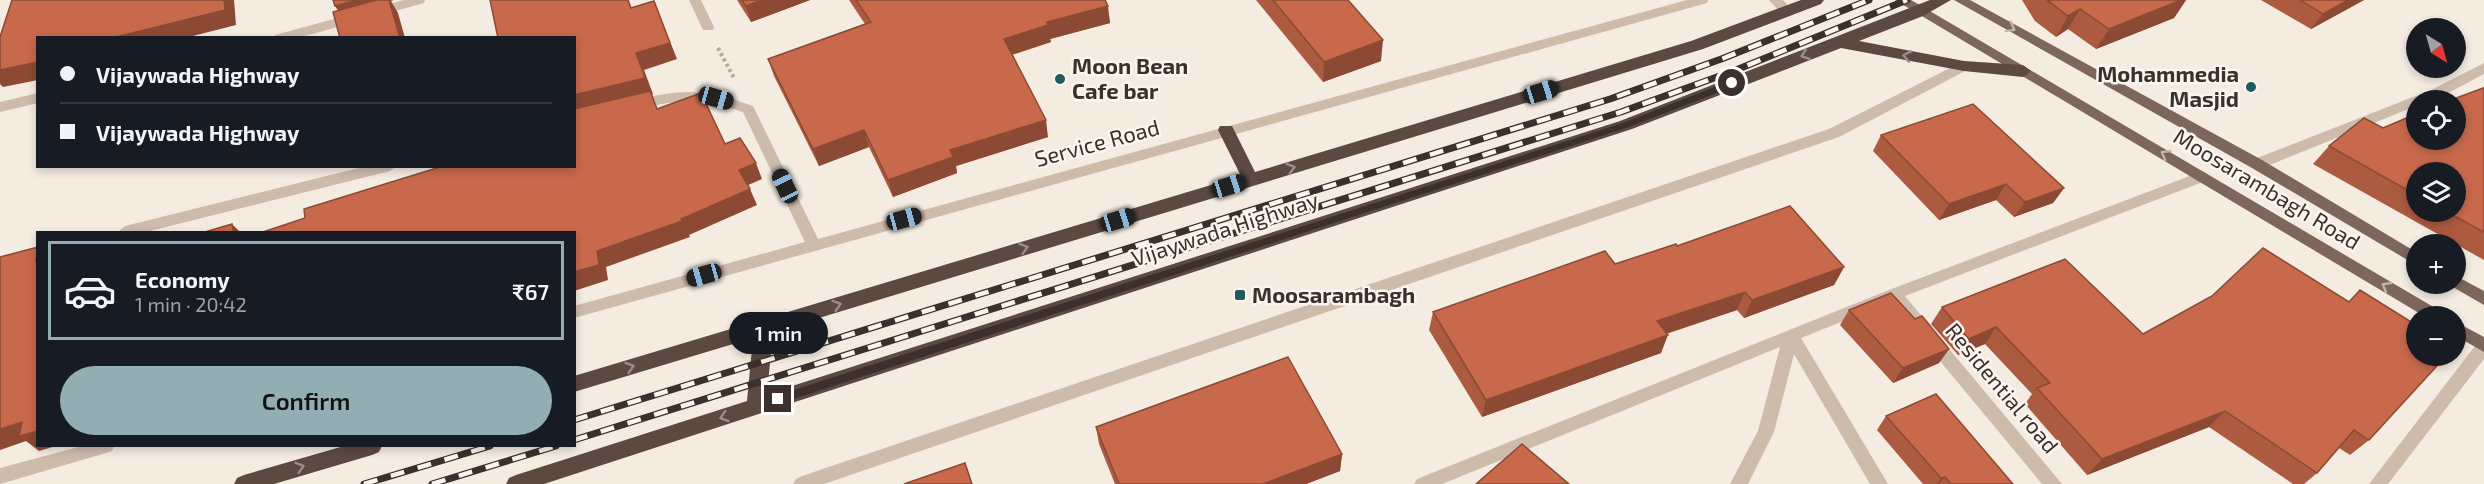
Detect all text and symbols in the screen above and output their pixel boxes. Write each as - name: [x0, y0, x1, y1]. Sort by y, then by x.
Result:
- north arrow: [2406, 18, 2466, 78]
- map controls: [2406, 18, 2466, 366]
- one-way arrow: [2005, 21, 2015, 32]
- one-way arrow: [1800, 48, 1811, 60]
- one-way arrow: [1902, 50, 1912, 63]
- place label: Moon Bean Cafe bar: [1072, 52, 1188, 103]
- place label: Mohammedia Masjid: [2097, 60, 2239, 111]
- text: Vijaywada Highway: [96, 61, 299, 87]
- route start: [1718, 69, 1745, 96]
- marker: Moon Bean Cafe bar: [1053, 72, 1067, 86]
- car: [1521, 78, 1561, 106]
- marker: Mohammedia Masjid: [2244, 80, 2258, 94]
- car: [696, 84, 736, 112]
- button: locate: [2406, 90, 2466, 150]
- street label: Service Road: [1032, 113, 1162, 171]
- text: Vijaywada Highway: [96, 119, 299, 145]
- street label: Moosarambagh Road: [2170, 122, 2365, 254]
- one-way arrow: [2160, 150, 2171, 161]
- one-way arrow: [1285, 162, 1296, 175]
- button: layers: [2406, 162, 2466, 222]
- car: [769, 166, 801, 206]
- car: [1209, 172, 1249, 200]
- street label: Vijaywada Highway: [1128, 185, 1322, 271]
- car: [884, 206, 924, 232]
- car: [1098, 206, 1138, 234]
- button: +: [2406, 234, 2466, 294]
- one-way arrow: [1018, 243, 1029, 255]
- car: [684, 261, 724, 289]
- icon: car: [63, 264, 117, 318]
- text: Economy: [135, 266, 230, 292]
- text: ₹67: [512, 278, 549, 304]
- place label: Moosarambagh: [1252, 281, 1415, 307]
- one-way arrow: [2382, 282, 2392, 294]
- marker: Moosarambagh: [1233, 288, 1247, 302]
- text: 1 min · 20:42: [135, 292, 247, 316]
- one-way arrow: [831, 300, 842, 312]
- button: −: [2406, 306, 2466, 366]
- callout: 1 min: [728, 312, 828, 354]
- street label: Residential road: [1941, 317, 2065, 458]
- text: 1 min: [755, 321, 802, 345]
- one-way arrow: [625, 362, 635, 374]
- button: Confirm: [60, 366, 552, 435]
- route end: [764, 385, 791, 412]
- one-way arrow: [719, 410, 730, 422]
- one-way arrow: [294, 462, 305, 474]

